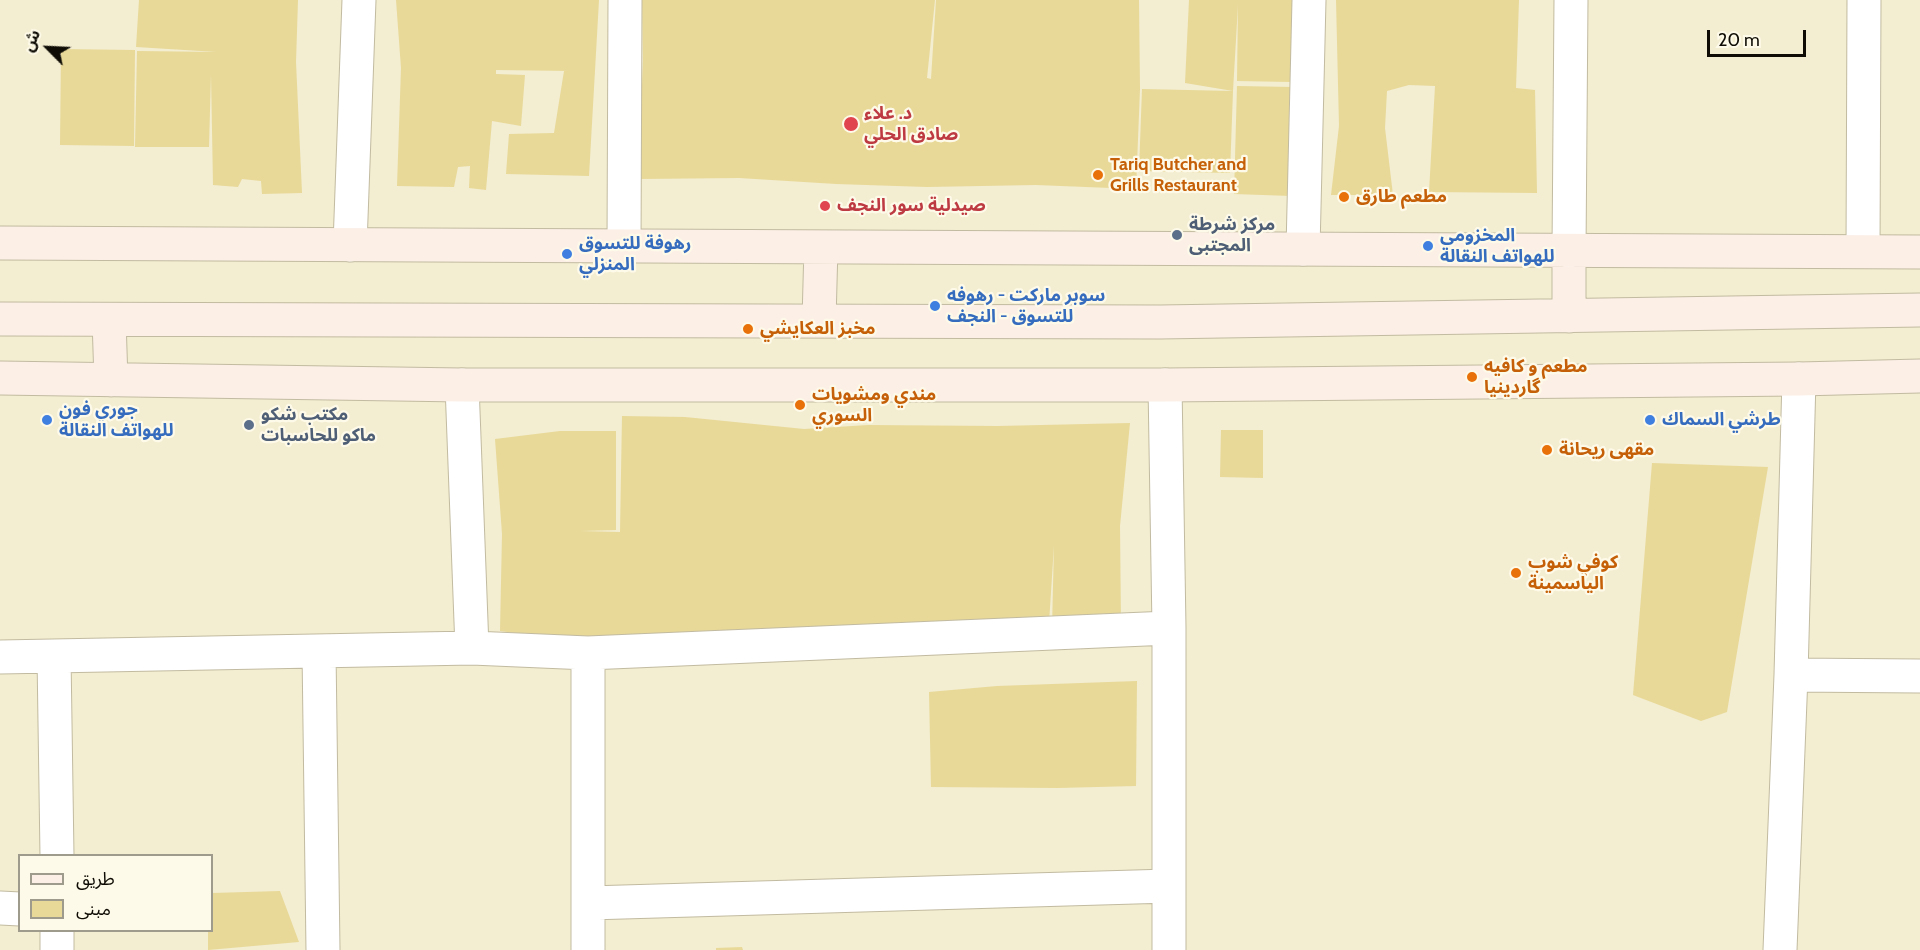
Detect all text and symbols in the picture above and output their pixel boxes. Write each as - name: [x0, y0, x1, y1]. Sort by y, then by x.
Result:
- north arrow: [18, 18, 78, 78]
- scale bar: [1710, 18, 1809, 56]
- text: ش: [18, 27, 44, 54]
- text: 20 m: [1718, 29, 1760, 51]
- place label: د. علاء صادق الحلي: [864, 103, 958, 146]
- marker: د. علاء صادق الحلي: [842, 115, 860, 133]
- place label: Tariq Butcher and Grills Restaurant: [1110, 154, 1246, 196]
- marker: Tariq Butcher and Grills Restaurant: [1091, 168, 1105, 182]
- place label: مطعم طارق: [1356, 186, 1447, 208]
- marker: مطعم طارق: [1337, 190, 1351, 204]
- place label: صيدلية سور النجف: [837, 195, 986, 217]
- marker: صيدلية سور النجف: [818, 199, 832, 213]
- place label: مركز شرطة المجتبى: [1189, 214, 1275, 256]
- place label: المخزومي للهواتف النقالة: [1440, 225, 1555, 268]
- marker: مركز شرطة المجتبى: [1170, 228, 1184, 242]
- place label: رهوفة للتسوق المنزلي: [579, 233, 691, 276]
- marker: المخزومي للهواتف النقالة: [1421, 239, 1435, 253]
- marker: رهوفة للتسوق المنزلي: [560, 247, 574, 261]
- place label: سوبر ماركت - رهوفه للتسوق - النجف: [947, 285, 1105, 328]
- marker: سوبر ماركت - رهوفه للتسوق - النجف: [928, 299, 942, 313]
- place label: مخبز العكايشي: [760, 318, 876, 340]
- marker: مخبز العكايشي: [741, 322, 755, 336]
- place label: مطعم و كافيه گاردينيا: [1484, 356, 1587, 398]
- marker: مطعم و كافيه گاردينيا: [1465, 370, 1479, 384]
- place label: مندي ومشويات السوري: [812, 384, 936, 426]
- marker: مندي ومشويات السوري: [793, 398, 807, 412]
- place label: جوري فون للهواتف النقالة: [59, 399, 174, 442]
- place label: مكتب شكو ماكو للحاسبات: [261, 404, 376, 446]
- place label: طرشي السماك: [1662, 409, 1781, 431]
- marker: جوري فون للهواتف النقالة: [40, 413, 54, 427]
- marker: طرشي السماك: [1643, 413, 1657, 427]
- marker: مكتب شكو ماكو للحاسبات: [242, 418, 256, 432]
- place label: مقهى ريحانة: [1559, 439, 1654, 461]
- marker: مقهى ريحانة: [1540, 443, 1554, 457]
- place label: كوفي شوب الياسمينة: [1528, 552, 1618, 594]
- marker: كوفي شوب الياسمينة: [1509, 566, 1523, 580]
- legend: [18, 854, 213, 932]
- text: طريق: [76, 868, 115, 890]
- text: مبنى: [76, 898, 111, 920]

